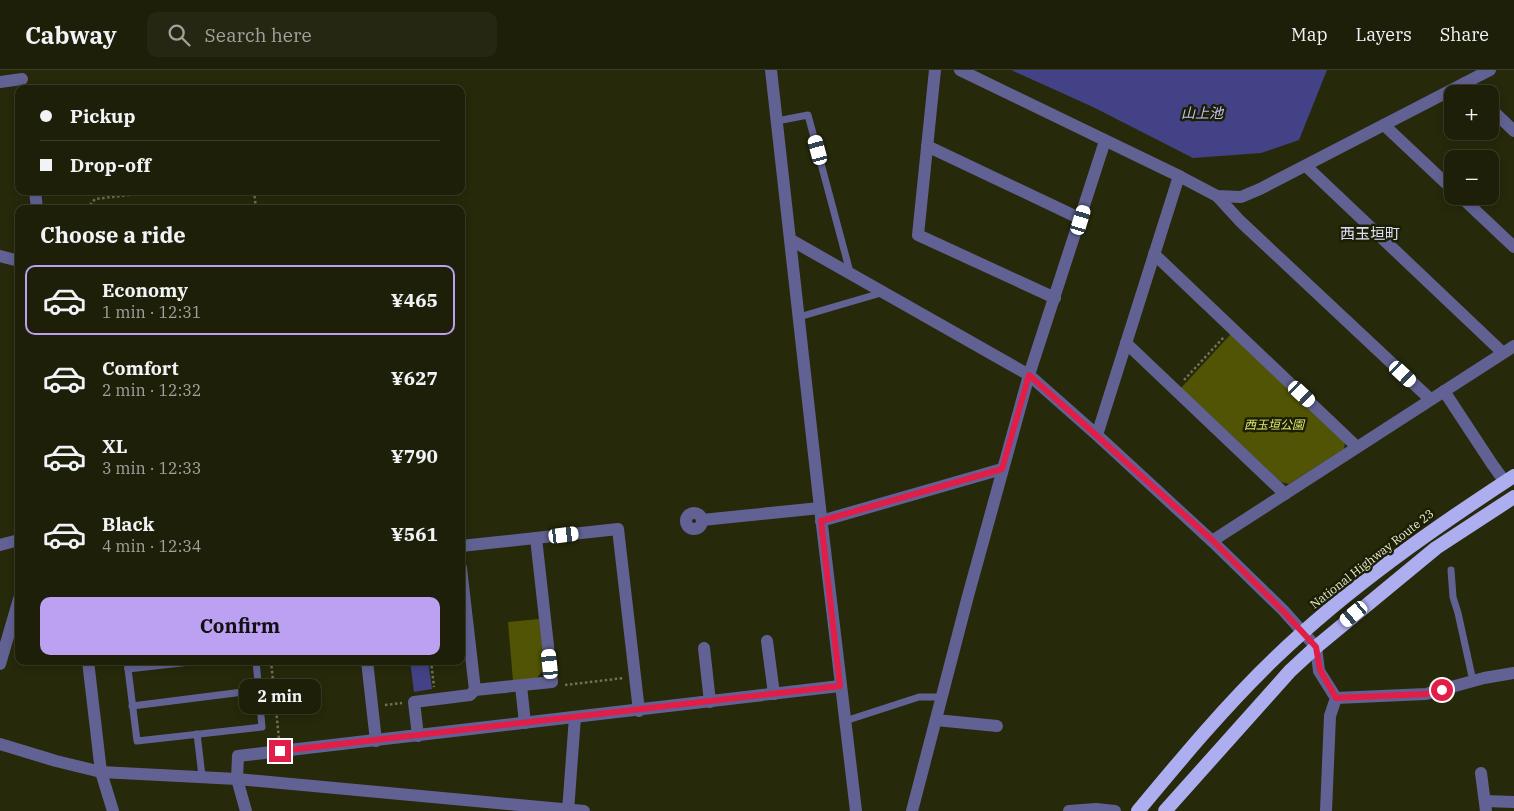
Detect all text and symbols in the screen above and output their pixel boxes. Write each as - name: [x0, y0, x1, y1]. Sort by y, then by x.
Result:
- search box: [147, 12, 497, 57]
- text: Cabway: [25, 19, 117, 51]
- icon: search: [165, 21, 193, 49]
- text: Search here: [205, 23, 312, 47]
- text: Map: [1291, 23, 1328, 46]
- text: Layers: [1356, 23, 1412, 46]
- text: Share: [1440, 23, 1489, 46]
- map controls: [1444, 85, 1499, 205]
- button: +: [1444, 85, 1499, 140]
- text: Pickup: [70, 104, 135, 128]
- water label: 山上池: [1181, 104, 1225, 122]
- car: [806, 134, 829, 166]
- button: −: [1444, 150, 1499, 205]
- text: Drop-off: [70, 153, 151, 177]
- car: [1069, 203, 1092, 237]
- text: Choose a ride: [40, 220, 186, 249]
- district label: 西玉垣町: [1340, 224, 1400, 243]
- icon: car: [42, 278, 87, 323]
- text: Economy: [102, 278, 188, 302]
- text: ¥465: [391, 288, 438, 312]
- text: 1 min · 12:31: [102, 302, 201, 322]
- icon: car: [42, 356, 87, 401]
- text: Comfort: [102, 356, 179, 380]
- car: [1386, 358, 1419, 390]
- text: ¥627: [391, 366, 438, 390]
- car: [1285, 378, 1318, 410]
- text: 2 min · 12:32: [102, 380, 201, 400]
- park label: 西玉垣公園: [1244, 417, 1306, 432]
- icon: car: [42, 434, 87, 479]
- text: XL: [102, 434, 128, 458]
- text: ¥790: [391, 444, 438, 468]
- text: 3 min · 12:33: [102, 458, 201, 478]
- street label: National Highway Route 23: [1307, 506, 1437, 612]
- icon: car: [42, 512, 87, 557]
- text: Black: [102, 512, 154, 536]
- text: ¥561: [391, 522, 438, 546]
- car: [548, 526, 579, 544]
- text: 4 min · 12:34: [102, 536, 201, 556]
- button: Confirm: [40, 597, 440, 655]
- car: [1337, 599, 1370, 629]
- car: [540, 648, 559, 680]
- callout: 2 min: [239, 678, 321, 714]
- route start: [1431, 679, 1453, 701]
- text: 2 min: [258, 686, 302, 706]
- route end: [269, 740, 291, 762]

